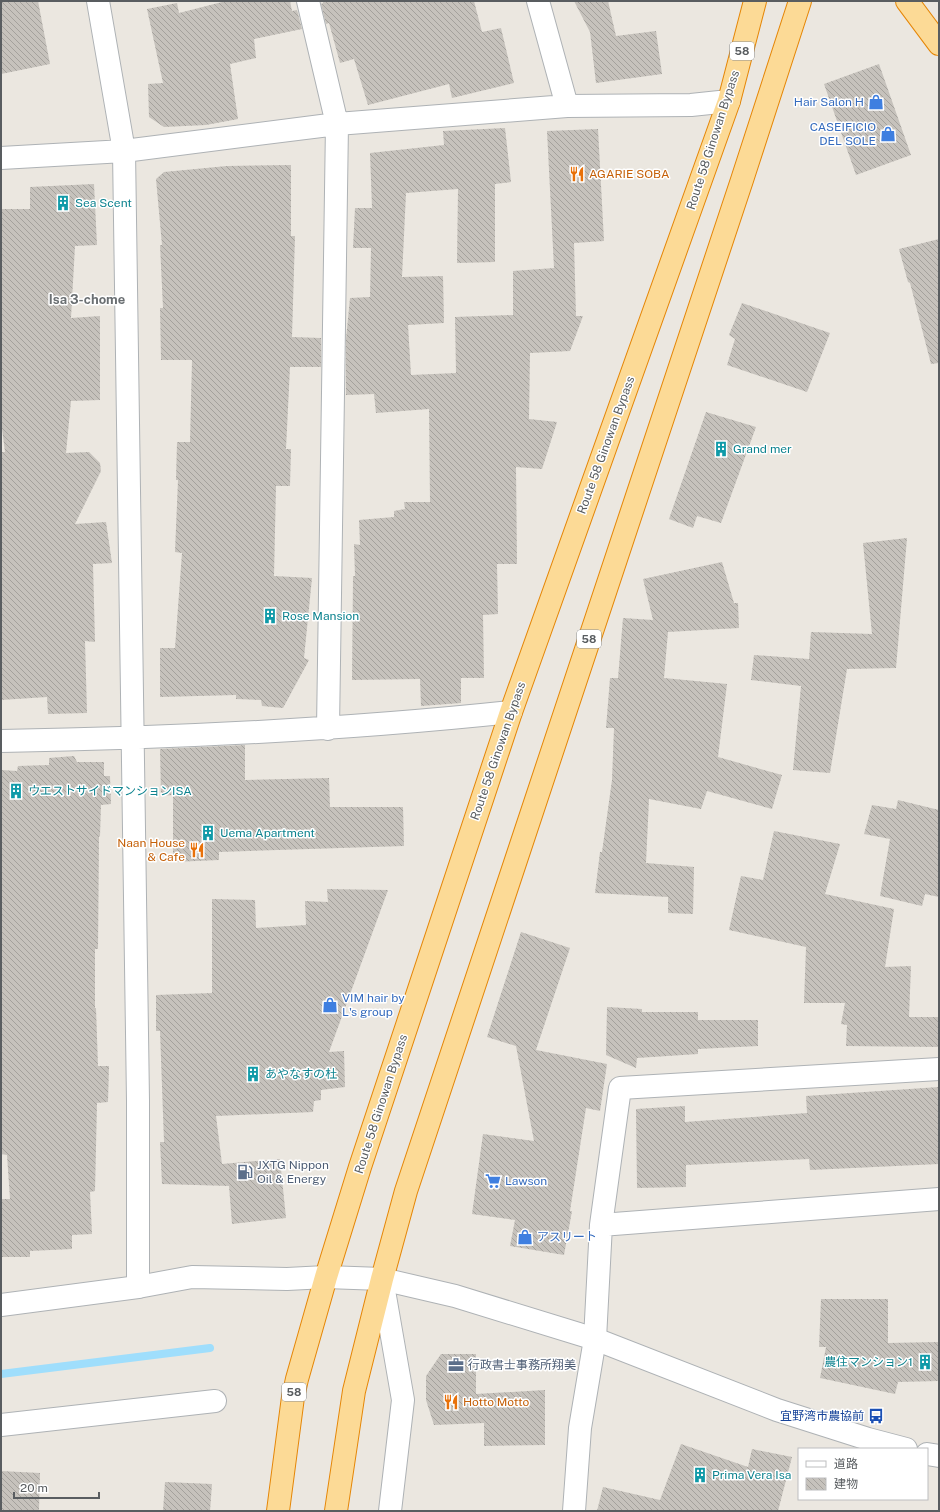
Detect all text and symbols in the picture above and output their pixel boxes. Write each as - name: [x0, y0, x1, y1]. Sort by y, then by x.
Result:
- road number: 58: [730, 42, 754, 60]
- street label: Route 58 Ginowan Bypass: [684, 69, 742, 211]
- shop icon: Hair Salon H: [867, 93, 885, 111]
- place label: Hair Salon H: [794, 95, 864, 109]
- place label: CASEIFICIO DEL SOLE: [810, 120, 876, 148]
- shop icon: CASEIFICIO DEL SOLE: [879, 125, 897, 143]
- restaurant icon: AGARIE SOBA: [568, 165, 586, 183]
- place label: AGARIE SOBA: [589, 167, 670, 181]
- building icon: Sea Scent: [54, 194, 72, 212]
- place label: Sea Scent: [75, 196, 132, 210]
- district label: Isa 3-chome: [49, 292, 125, 307]
- street label: Route 58 Ginowan Bypass: [575, 374, 637, 516]
- building icon: Grand mer: [712, 440, 730, 458]
- place label: Grand mer: [733, 442, 792, 456]
- building icon: Rose Mansion: [261, 607, 279, 625]
- place label: Rose Mansion: [282, 609, 359, 623]
- road number: 58: [577, 630, 601, 648]
- street label: Route 58 Ginowan Bypass: [468, 680, 528, 822]
- building icon: ウエストサイドマンションISA: [7, 782, 25, 800]
- place label: ウエストサイドマンションISA: [28, 784, 192, 798]
- building icon: Uema Apartment: [199, 824, 217, 842]
- place label: Uema Apartment: [220, 826, 315, 840]
- place label: Naan House & Cafe: [117, 836, 185, 864]
- restaurant icon: Naan House & Cafe: [188, 841, 206, 859]
- place label: VIM hair by L's group: [342, 991, 405, 1019]
- shop icon: VIM hair by L's group: [321, 996, 339, 1014]
- street label: Route 58 Ginowan Bypass: [352, 1033, 410, 1175]
- building icon: あやなすの杜: [244, 1065, 262, 1083]
- place label: あやなすの杜: [265, 1067, 337, 1081]
- place label: JXTG Nippon Oil & Energy: [257, 1158, 329, 1186]
- fuel station icon: JXTG Nippon Oil & Energy: [236, 1163, 254, 1181]
- supermarket icon: Lawson: [484, 1172, 502, 1190]
- place label: Lawson: [505, 1174, 547, 1188]
- shop icon: アスリート: [516, 1228, 534, 1246]
- place label: アスリート: [537, 1230, 597, 1244]
- building icon: 農住マンション1: [916, 1353, 934, 1371]
- place label: 農住マンション1: [824, 1355, 913, 1369]
- office icon: 行政書士事務所翔美: [447, 1356, 465, 1374]
- place label: 行政書士事務所翔美: [468, 1358, 576, 1372]
- road number: 58: [282, 1383, 306, 1401]
- restaurant icon: Hotto Motto: [442, 1393, 460, 1411]
- place label: Hotto Motto: [463, 1395, 529, 1409]
- bus stop icon: 宜野湾市農協前: [867, 1407, 885, 1425]
- place label: 宜野湾市農協前: [780, 1409, 864, 1423]
- legend: [798, 1448, 928, 1500]
- text: 道路: [834, 1457, 858, 1471]
- building icon: Prima Vera Isa: [691, 1466, 709, 1484]
- place label: Prima Vera Isa: [712, 1468, 792, 1482]
- scale bar: [14, 1474, 99, 1500]
- text: 建物: [834, 1477, 858, 1491]
- text: 20 m: [20, 1481, 48, 1495]

